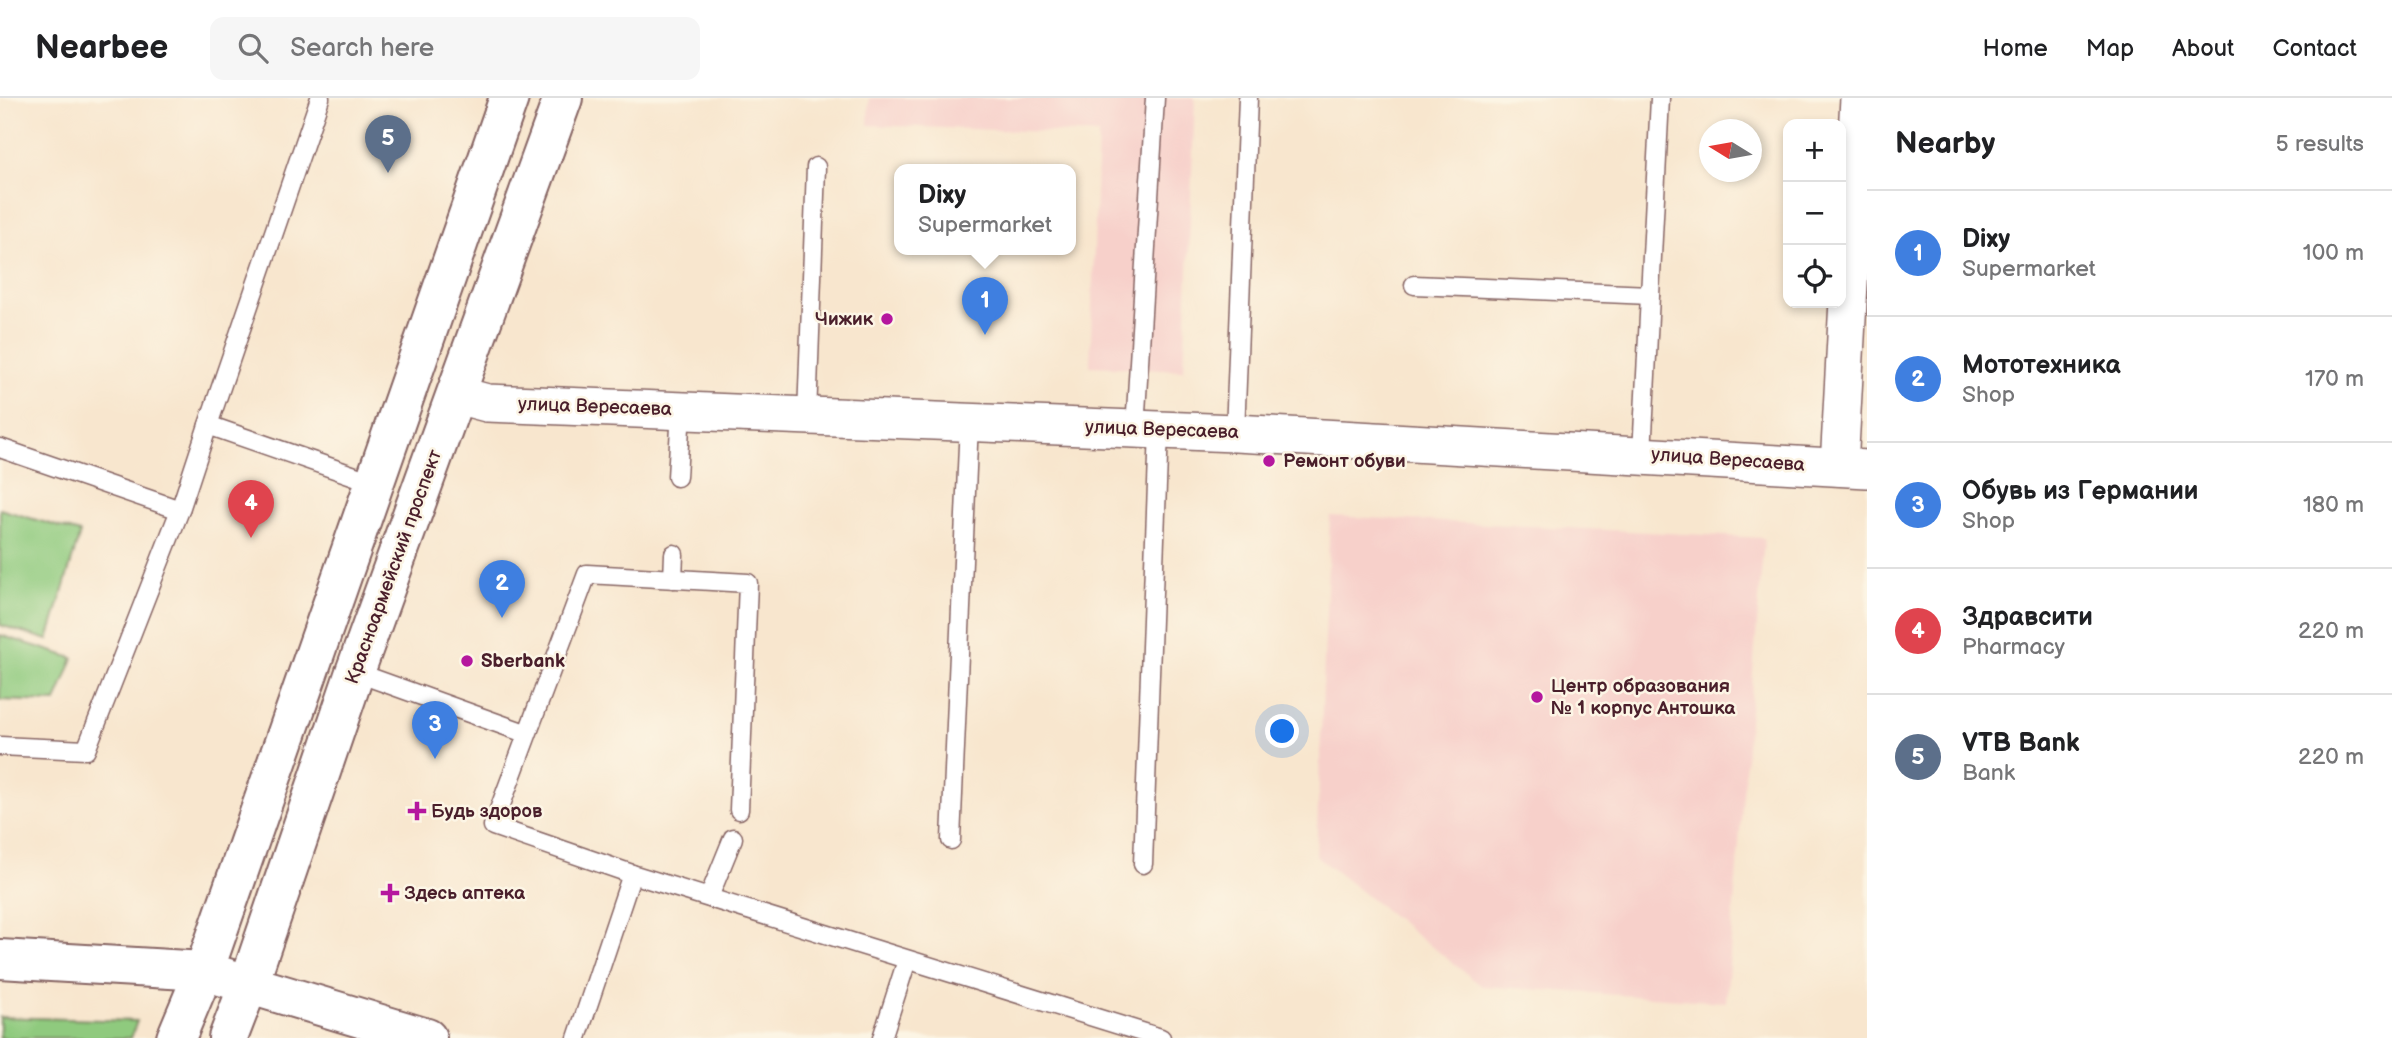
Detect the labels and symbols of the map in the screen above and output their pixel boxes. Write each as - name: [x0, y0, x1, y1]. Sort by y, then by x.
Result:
- pin: 5: [365, 115, 411, 173]
- north arrow: [1699, 119, 1762, 182]
- pin: 1: [962, 277, 1008, 335]
- place label: Чижик: [815, 308, 874, 331]
- marker: Чижик: [879, 311, 895, 327]
- street label: улица Вересаева: [518, 393, 672, 421]
- street label: улица Вересаева: [1085, 416, 1239, 444]
- street label: улица Вересаева: [1650, 443, 1806, 477]
- street label: Красноармейский проспект: [341, 447, 447, 687]
- place label: Ремонт обуви: [1283, 450, 1406, 473]
- marker: Ремонт обуви: [1261, 453, 1277, 469]
- pin: 4: [228, 480, 274, 538]
- pin: 2: [479, 560, 525, 618]
- place label: Sberbank: [481, 650, 565, 673]
- marker: Sberbank: [459, 653, 475, 669]
- place label: Центр образования № 1 корпус Антошка: [1551, 675, 1736, 720]
- marker: Центр образования № 1 корпус Антошка: [1529, 689, 1545, 705]
- pin: 3: [412, 701, 458, 759]
- your location: [1265, 714, 1299, 748]
- place label: Будь здоров: [431, 800, 543, 823]
- marker: Будь здоров: [409, 803, 425, 819]
- place label: Здесь аптека: [404, 882, 526, 905]
- marker: Здесь аптека: [382, 885, 398, 901]

